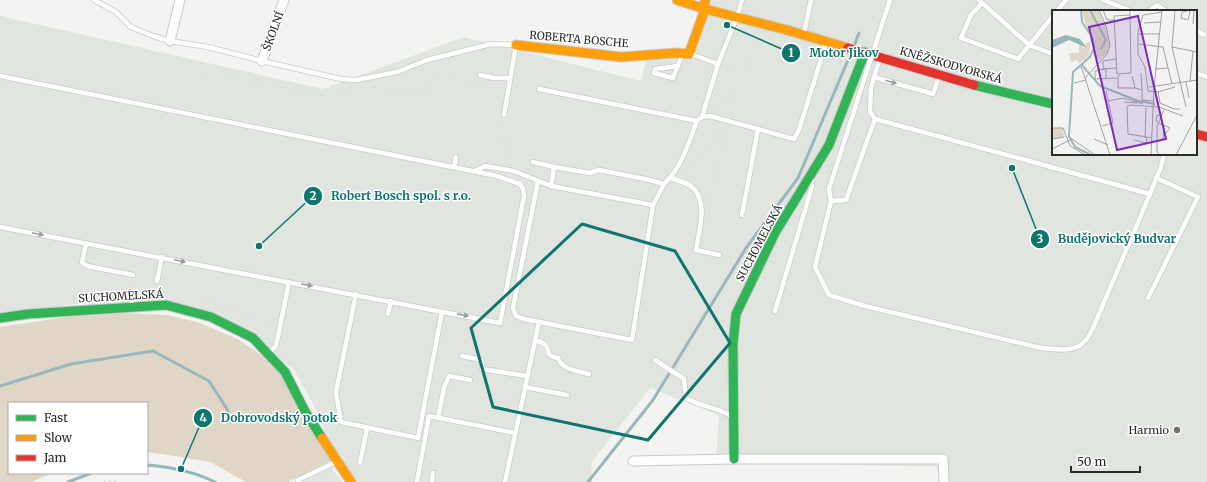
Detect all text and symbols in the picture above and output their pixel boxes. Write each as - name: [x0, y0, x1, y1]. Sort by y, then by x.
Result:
- street label: ŠKOLNÍ: [259, 9, 287, 53]
- inset map: [1052, 10, 1197, 155]
- street label: ROBERTA BOSCHE: [529, 28, 629, 50]
- callout: Motor Jikov: [781, 41, 887, 65]
- street label: KNĚŽSKODVORSKÁ: [898, 44, 1004, 86]
- text: 1: [788, 45, 794, 60]
- text: Motor Jikov: [809, 45, 880, 60]
- one-way arrow: [885, 79, 897, 85]
- callout: Robert Bosch spol. s r.o.: [303, 184, 479, 208]
- text: 2: [309, 188, 317, 203]
- text: Robert Bosch spol. s r.o.: [331, 188, 471, 203]
- street label: SUCHOMELSKÁ: [733, 202, 785, 284]
- callout: Budějovický Budvar: [1030, 227, 1184, 251]
- text: 3: [1037, 231, 1044, 246]
- text: Budějovický Budvar: [1058, 231, 1177, 246]
- one-way arrow: [32, 232, 44, 238]
- one-way arrow: [174, 258, 186, 264]
- one-way arrow: [301, 282, 314, 288]
- street label: SUCHOMELSKÁ: [78, 287, 164, 305]
- one-way arrow: [456, 313, 469, 319]
- legend: [8, 402, 148, 474]
- callout: Dobrovodský potok: [193, 406, 345, 430]
- text: Fast: [44, 410, 68, 425]
- text: 4: [199, 410, 207, 425]
- text: Dobrovodský potok: [221, 410, 337, 425]
- place label: Harmio: [1129, 423, 1170, 437]
- marker: Harmio: [1172, 425, 1182, 435]
- text: Slow: [44, 430, 73, 445]
- scale bar: [1071, 448, 1140, 474]
- text: Jam: [43, 450, 67, 465]
- text: 50 m: [1077, 454, 1106, 469]

